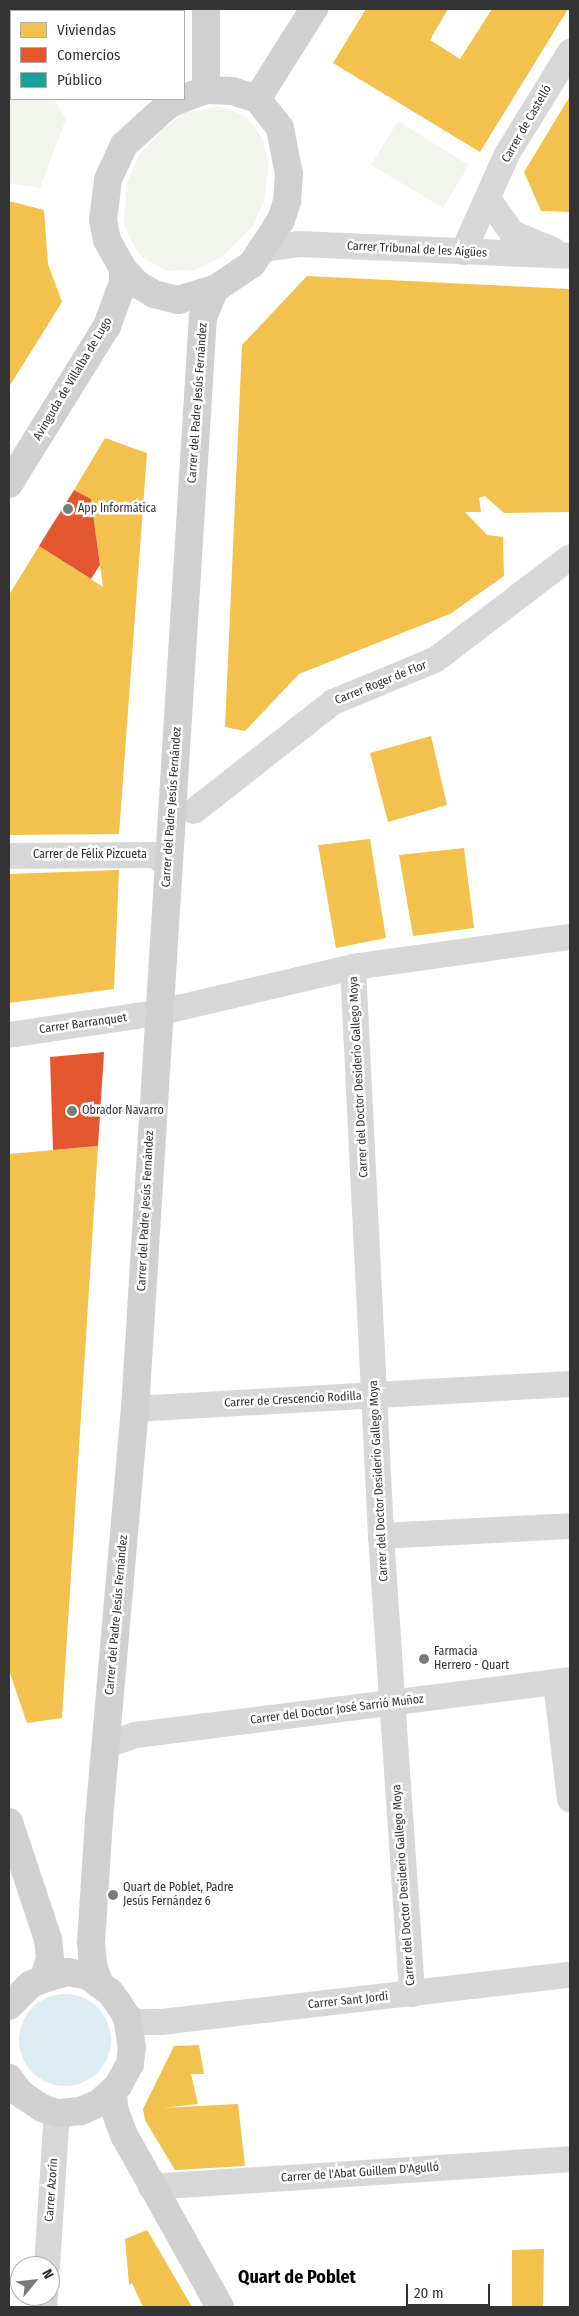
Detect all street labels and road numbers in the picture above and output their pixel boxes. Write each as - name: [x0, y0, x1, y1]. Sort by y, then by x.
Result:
- street label: Carrer de Castelló: [499, 83, 555, 165]
- street label: Carrer Tribunal de les Aigües: [347, 239, 487, 261]
- street label: Avinguda de Villalba de Lugo: [31, 315, 115, 443]
- street label: Carrer del Padre Jesús Fernández: [185, 322, 211, 484]
- street label: Carrer Roger de Flor: [333, 658, 429, 708]
- street label: Carrer del Padre Jesús Fernández: [159, 726, 185, 888]
- street label: Carrer de Félix Pizcueta: [33, 848, 147, 862]
- street label: Carrer del Doctor Desiderio Gallego Moya: [347, 976, 371, 1178]
- street label: Carrer Barranquet: [38, 1011, 128, 1037]
- street label: Carrer del Padre Jesús Fernández: [135, 1130, 157, 1292]
- street label: Carrer del Doctor Desiderio Gallego Moya: [367, 1380, 391, 1582]
- street label: Carrer de Crescencio Rodilla: [224, 1389, 362, 1411]
- street label: Carrer del Padre Jesús Fernández: [103, 1534, 131, 1696]
- street label: Carrer del Doctor José Sarrió Muñoz: [249, 1692, 425, 1728]
- street label: Carrer del Doctor Desiderio Gallego Moya: [390, 1784, 418, 1986]
- street label: Carrer Sant Jordi: [307, 1990, 389, 2012]
- street label: Carrer Azorín: [43, 2158, 61, 2222]
- street label: Carrer de l'Abat Guillem D'Agulló: [280, 2160, 440, 2186]

